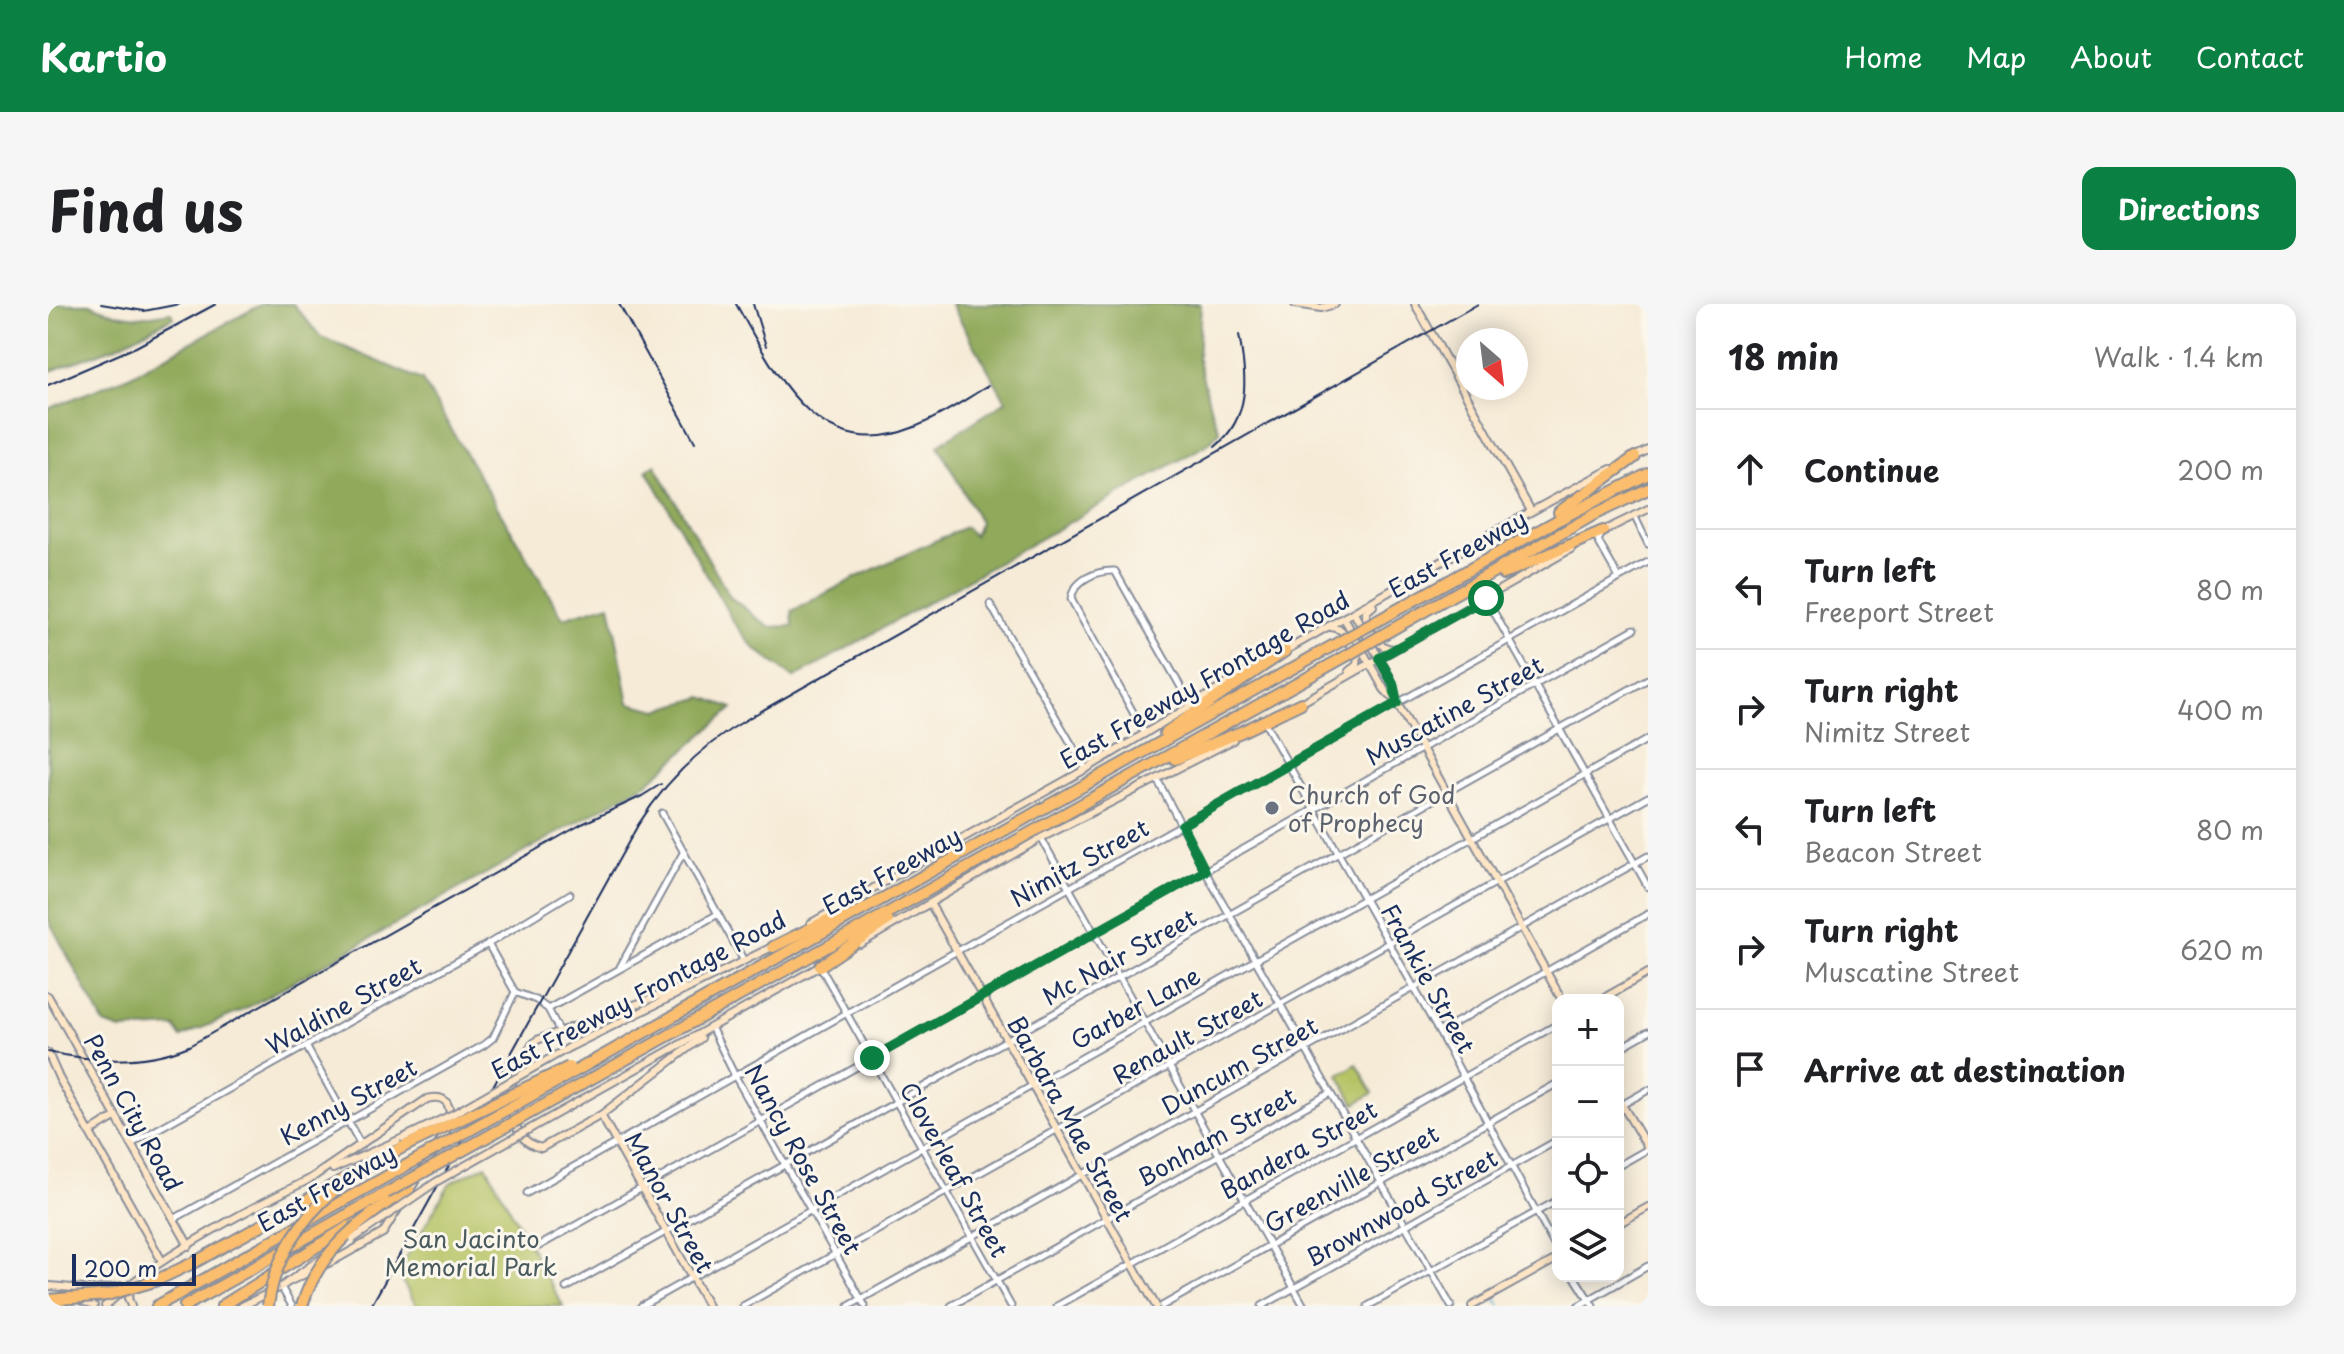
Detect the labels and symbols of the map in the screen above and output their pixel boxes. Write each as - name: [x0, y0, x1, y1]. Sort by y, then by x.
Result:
- north arrow: [1456, 328, 1528, 400]
- street label: East Freeway: [1381, 500, 1533, 606]
- route start: [1468, 580, 1504, 616]
- street label: East Freeway Frontage Road: [1052, 581, 1356, 777]
- street label: Muscatine Street: [1358, 646, 1550, 774]
- place label: Church of God of Prophecy: [1288, 776, 1455, 840]
- marker: Church of God of Prophecy: [1263, 799, 1281, 817]
- street label: Nimitz Street: [1003, 809, 1155, 915]
- street label: East Freeway: [815, 817, 967, 923]
- street label: Frankie Street: [1373, 897, 1485, 1060]
- street label: Mc Nair Street: [1035, 899, 1203, 1013]
- street label: East Freeway Frontage Road: [484, 901, 792, 1087]
- street label: Waldine Street: [259, 947, 428, 1063]
- street label: Garber Lane: [1063, 956, 1207, 1058]
- street label: Renault Street: [1105, 980, 1269, 1092]
- street label: Duncum Street: [1154, 1007, 1324, 1123]
- street label: Barbara Mae Street: [999, 1009, 1143, 1227]
- street label: Penn City Road: [76, 1027, 192, 1197]
- route end: [854, 1040, 890, 1076]
- street label: Kenny Street: [273, 1048, 423, 1154]
- street label: Nancy Rose Street: [737, 1057, 871, 1261]
- street label: Cloverleaf Street: [892, 1075, 1018, 1264]
- street label: Bonham Street: [1130, 1077, 1302, 1195]
- street label: Bandera Street: [1213, 1091, 1383, 1207]
- street label: Greenville Street: [1257, 1115, 1445, 1241]
- street label: Manor Street: [616, 1125, 724, 1279]
- street label: East Freeway: [250, 1134, 402, 1240]
- street label: Brownwood Street: [1298, 1139, 1504, 1275]
- park label: San Jacinto Memorial Park: [385, 1220, 557, 1284]
- scale bar: [72, 1250, 196, 1286]

